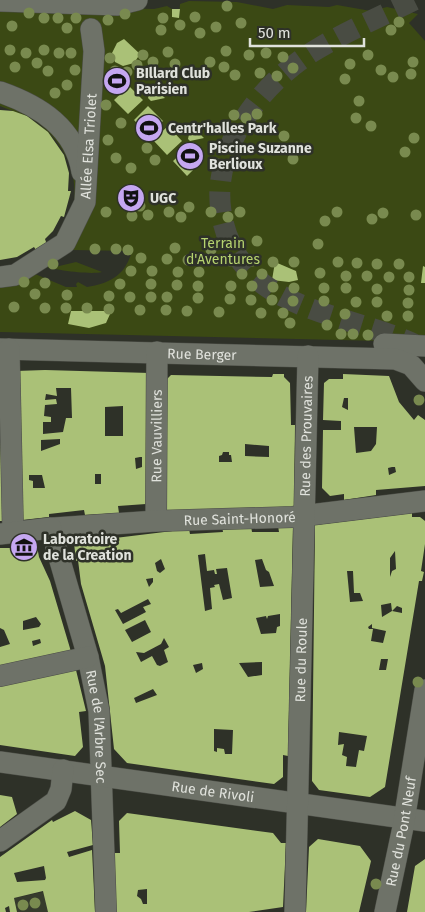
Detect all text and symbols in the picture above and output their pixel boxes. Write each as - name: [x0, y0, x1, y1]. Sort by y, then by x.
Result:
- scale bar: [250, 15, 364, 47]
- text: 50 m: [258, 24, 291, 42]
- place label: BIllard Club Parisien: [136, 65, 210, 98]
- sports icon: BIllard Club Parisien: [102, 66, 132, 96]
- street label: Allée Elsa Triolet: [77, 92, 100, 199]
- sports icon: Centr'halles Park: [134, 113, 164, 143]
- place label: Centr'halles Park: [168, 120, 277, 137]
- place label: Piscine Suzanne Berlioux: [209, 140, 312, 173]
- sports icon: Piscine Suzanne Berlioux: [175, 141, 205, 171]
- theatre icon: UGC: [116, 183, 146, 213]
- place label: UGC: [150, 190, 176, 207]
- park label: Terrain d'Aventures: [186, 235, 260, 268]
- street label: Rue Berger: [167, 345, 237, 364]
- street label: Rue des Prouvaires: [296, 375, 316, 497]
- street label: Rue Vauvilliers: [148, 389, 165, 483]
- street label: Rue Saint-Honoré: [183, 508, 296, 529]
- place label: Laboratoire de la Creation: [43, 531, 131, 564]
- museum icon: Laboratoire de la Creation: [9, 532, 39, 562]
- street label: Rue du Roule: [291, 618, 310, 703]
- street label: Rue de l'Arbre Sec: [82, 668, 110, 784]
- street label: Rue du Pont Neuf: [382, 774, 420, 888]
- street label: Rue de Rivoli: [171, 777, 255, 806]

